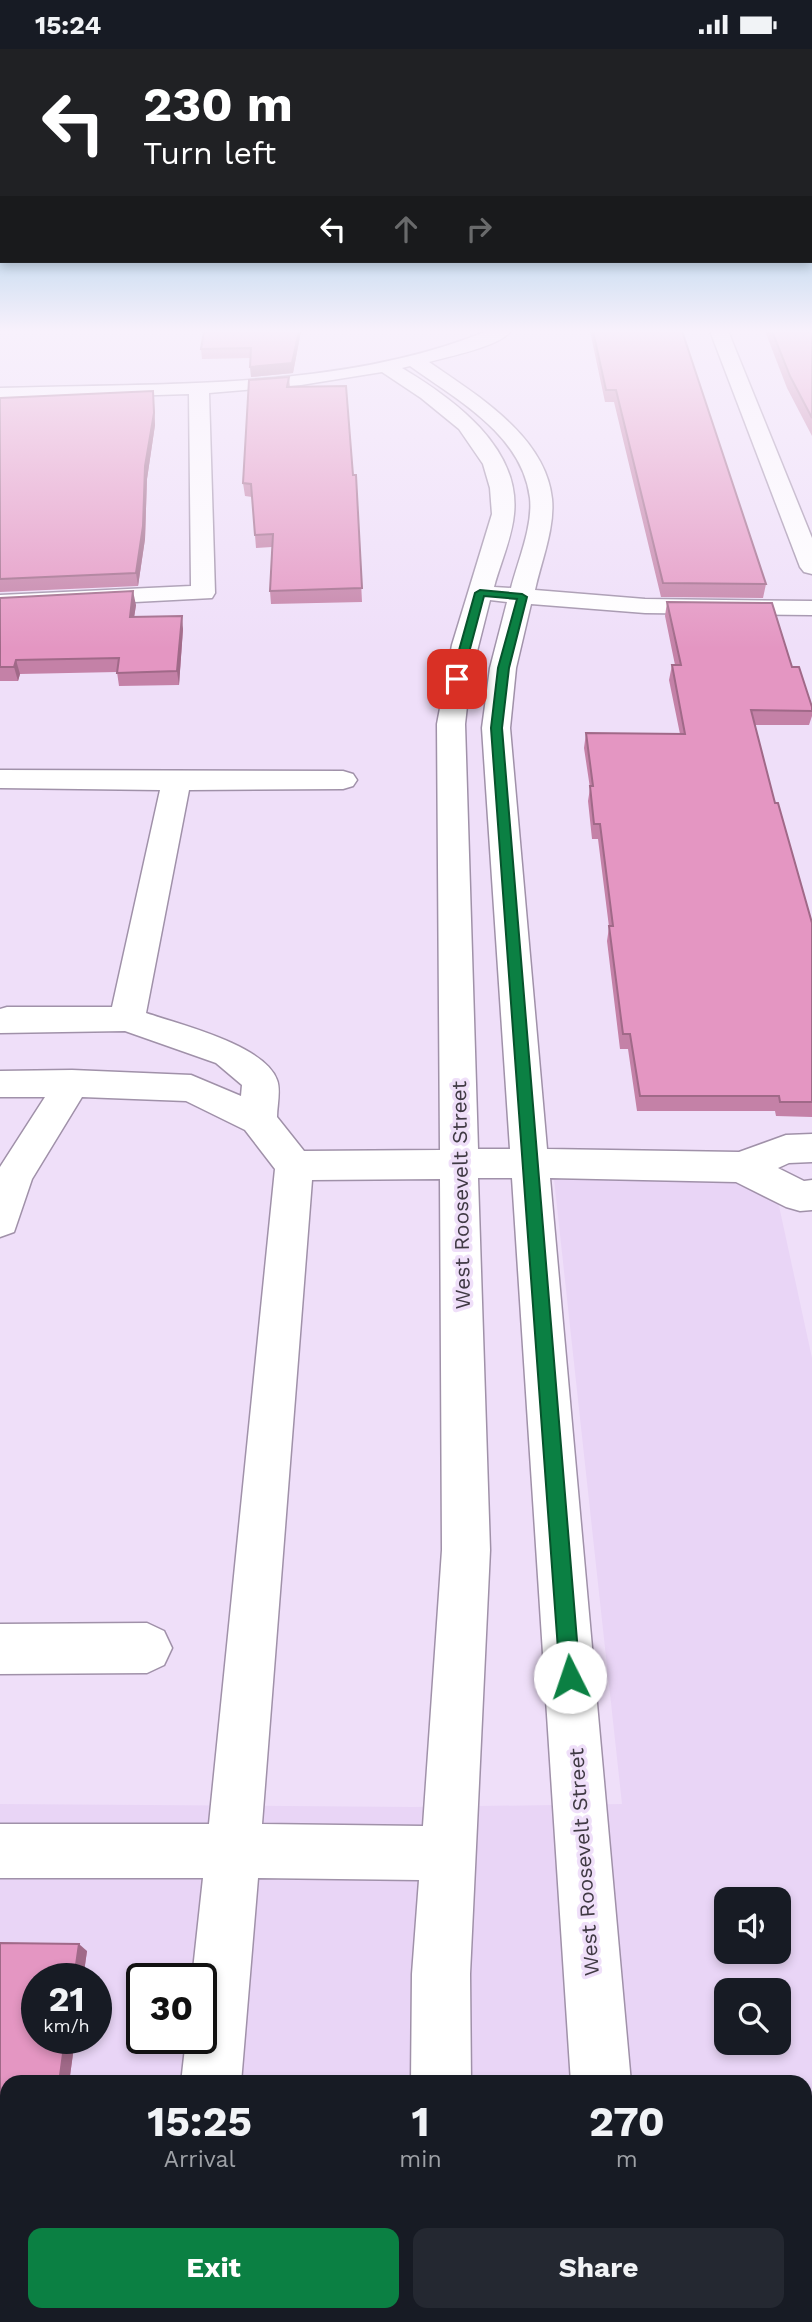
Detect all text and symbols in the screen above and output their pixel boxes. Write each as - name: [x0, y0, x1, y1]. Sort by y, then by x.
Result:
- text: 15:24: [35, 10, 101, 40]
- text: 230 m: [143, 75, 293, 133]
- icon: left: [28, 77, 119, 168]
- text: Turn left: [143, 134, 276, 172]
- icon: left: [314, 210, 352, 248]
- icon: ahead: [387, 210, 425, 248]
- icon: right: [460, 210, 498, 248]
- pin: [427, 649, 487, 709]
- icon: arrive: [438, 660, 476, 698]
- street label: West Roosevelt Street: [446, 1080, 475, 1309]
- position arrow: [533, 1640, 607, 1714]
- street label: West Roosevelt Street: [563, 1747, 604, 1977]
- map controls: [714, 1887, 791, 2055]
- button: sound: [714, 1887, 791, 1964]
- speed limit sign: 30: [126, 1963, 217, 2054]
- text: 21: [49, 1978, 84, 2020]
- button: search: [714, 1978, 791, 2055]
- text: km/h: [43, 2015, 90, 2036]
- text: 15:25: [147, 2097, 252, 2146]
- text: 1: [411, 2097, 430, 2146]
- text: 270: [589, 2097, 665, 2146]
- text: Arrival: [164, 2146, 236, 2173]
- text: min: [399, 2146, 442, 2173]
- text: m: [616, 2146, 638, 2173]
- button: Exit: [28, 2228, 399, 2308]
- button: Share: [413, 2228, 784, 2308]

